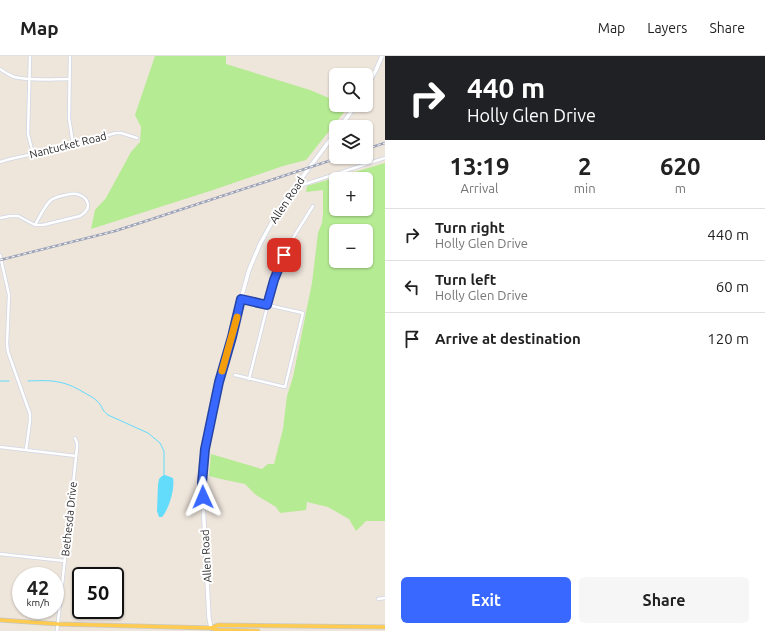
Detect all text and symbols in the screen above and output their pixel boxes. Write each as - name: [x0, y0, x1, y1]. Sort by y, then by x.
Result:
- text: Map: [20, 17, 59, 39]
- text: Map: [598, 20, 625, 36]
- text: Layers: [647, 20, 687, 36]
- text: Share: [709, 20, 745, 36]
- map controls: [329, 68, 373, 268]
- button: search: [329, 68, 373, 112]
- icon: right: [401, 72, 453, 124]
- text: 440 m: [467, 72, 545, 103]
- text: Holly Glen Drive: [467, 105, 596, 125]
- button: layers: [329, 120, 373, 164]
- street label: Nantucket Road: [28, 130, 108, 160]
- text: 13:19: [449, 153, 509, 180]
- text: 2: [578, 153, 591, 180]
- text: 620: [660, 153, 701, 180]
- button: +: [329, 172, 373, 216]
- street label: Allen Road: [267, 175, 307, 225]
- text: Arrival: [460, 181, 498, 195]
- text: min: [574, 181, 596, 195]
- text: m: [675, 181, 686, 195]
- text: Turn right: [435, 219, 505, 236]
- button: −: [329, 224, 373, 268]
- icon: right: [401, 224, 423, 246]
- text: 440 m: [707, 226, 749, 243]
- text: Holly Glen Drive: [435, 236, 528, 250]
- pin: [267, 238, 301, 272]
- icon: arrive: [273, 244, 295, 266]
- text: Turn left: [435, 271, 496, 288]
- icon: left: [401, 276, 423, 298]
- text: 60 m: [716, 278, 749, 295]
- text: Holly Glen Drive: [435, 288, 528, 302]
- icon: arrive: [401, 328, 423, 350]
- text: Arrive at destination: [435, 330, 581, 347]
- text: 120 m: [707, 330, 749, 347]
- position arrow: [182, 476, 224, 518]
- street label: Bethesda Drive: [59, 481, 79, 557]
- street label: Allen Road: [199, 529, 213, 583]
- speed limit sign: 50: [72, 567, 124, 619]
- text: 42: [27, 576, 49, 599]
- button: Exit: [401, 577, 571, 623]
- button: Share: [579, 577, 749, 623]
- text: km/h: [26, 597, 50, 608]

